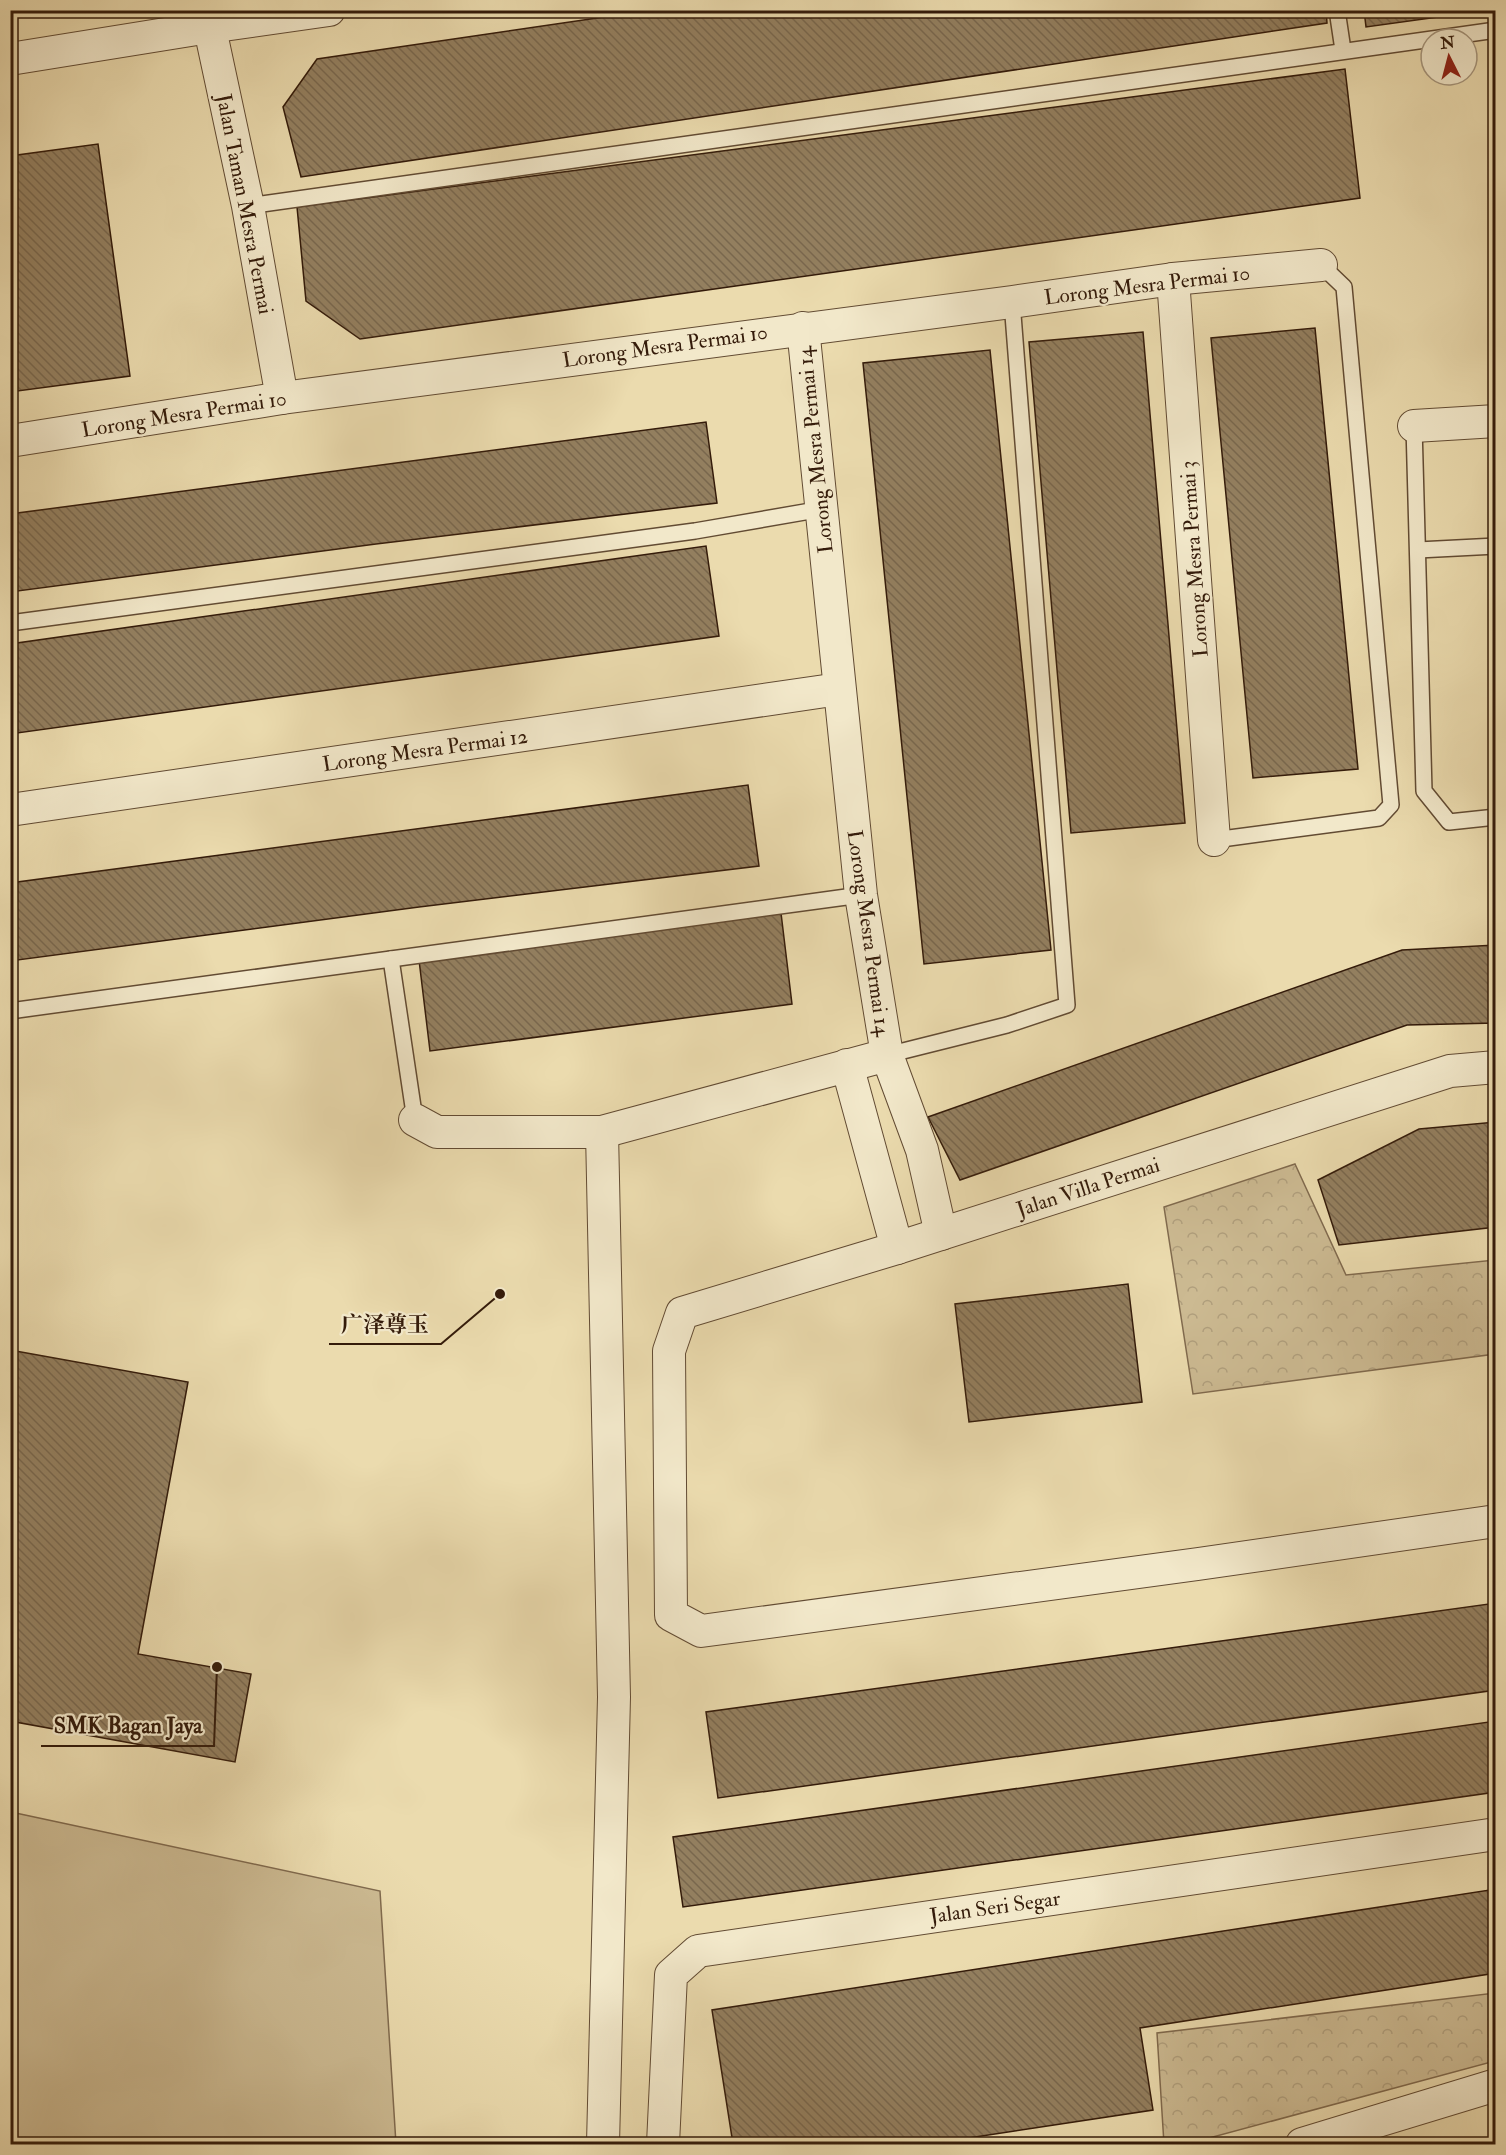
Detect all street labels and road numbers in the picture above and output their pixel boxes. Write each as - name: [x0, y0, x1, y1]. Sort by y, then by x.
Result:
- street label: Jalan Taman Mesra Permai: [210, 91, 279, 317]
- street label: Lorong Mesra Permai 10: [1043, 259, 1251, 312]
- street label: Lorong Mesra Permai 10: [561, 319, 769, 374]
- street label: Lorong Mesra Permai 14: [791, 344, 840, 555]
- street label: Lorong Mesra Permai 10: [80, 385, 288, 444]
- street label: Lorong Mesra Permai 3: [1174, 460, 1215, 658]
- street label: Lorong Mesra Permai 12: [321, 723, 529, 778]
- street label: Lorong Mesra Permai 14: [841, 828, 897, 1039]
- street label: Jalan Villa Permai: [1012, 1151, 1164, 1224]
- street label: Jalan Seri Segar: [927, 1885, 1062, 1930]

